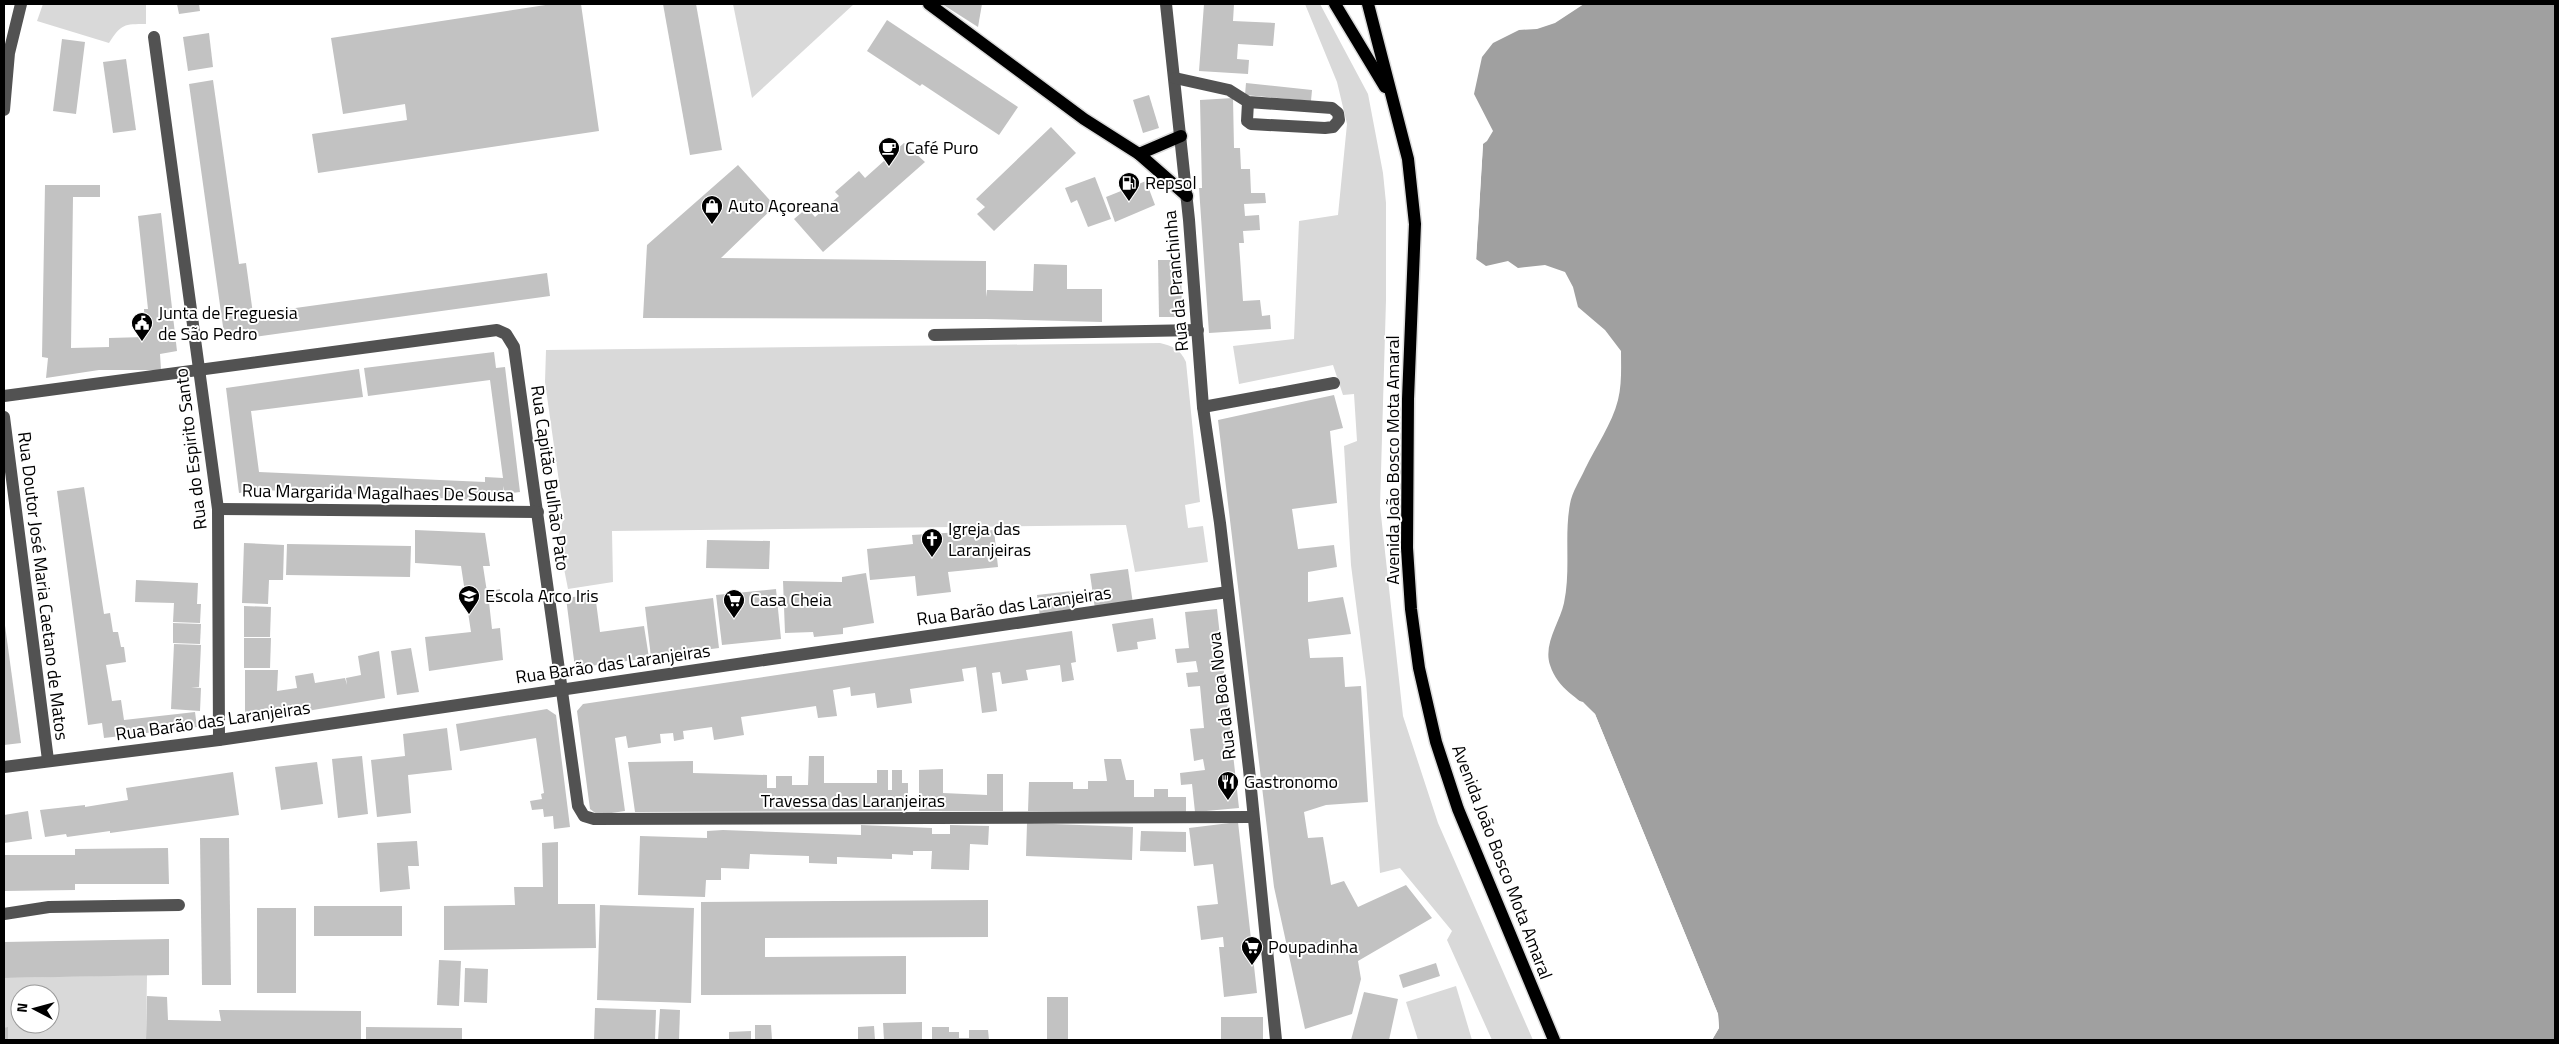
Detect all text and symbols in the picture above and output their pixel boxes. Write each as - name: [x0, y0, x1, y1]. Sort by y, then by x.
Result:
- place label: Café Puro: [905, 134, 978, 161]
- cafe icon: Café Puro: [877, 136, 901, 167]
- place label: Repsol: [1145, 169, 1197, 196]
- fuel station icon: Repsol: [1117, 171, 1141, 202]
- place label: Auto Açoreana: [728, 192, 839, 219]
- shop icon: Auto Açoreana: [700, 194, 724, 225]
- street label: Rua da Pranchinha: [1156, 209, 1195, 353]
- place label: Junta de Freguesia de São Pedro: [158, 299, 298, 347]
- public building icon: Junta de Freguesia de São Pedro: [130, 311, 154, 342]
- street label: Avenida João Bosco Mota Amaral: [1379, 335, 1406, 585]
- street label: Rua do Espirito Santo: [167, 367, 214, 531]
- street label: Rua Capitão Bulhão Pato: [524, 383, 577, 572]
- street label: Rua Doutor José Maria Caetano de Matos: [11, 430, 76, 742]
- street label: Rua Margarida Magalhaes De Sousa: [242, 477, 514, 508]
- place label: Igreja das Laranjeiras: [948, 515, 1031, 563]
- church icon: Igreja das Laranjeiras: [920, 527, 944, 558]
- street label: Rua Barão das Laranjeiras: [915, 578, 1113, 633]
- place label: Escola Arco Iris: [485, 582, 599, 609]
- school or university icon: Escola Arco Iris: [457, 584, 481, 615]
- place label: Casa Cheia: [750, 586, 832, 613]
- supermarket icon: Casa Cheia: [722, 588, 746, 619]
- street label: Rua da Boa Nova: [1200, 631, 1243, 762]
- street label: Rua Barão das Laranjeiras: [514, 636, 712, 691]
- street label: Rua Barão das Laranjeiras: [114, 693, 312, 748]
- street label: Avenida João Bosco Mota Amaral: [1445, 741, 1560, 983]
- place label: Gastronomo: [1244, 768, 1338, 795]
- restaurant icon: Gastronomo: [1216, 770, 1240, 801]
- street label: Travessa das Laranjeiras: [761, 787, 945, 814]
- place label: Poupadinha: [1268, 933, 1358, 960]
- supermarket icon: Poupadinha: [1240, 935, 1264, 966]
- north arrow: [10, 984, 60, 1034]
- text: N: [11, 1002, 33, 1014]

